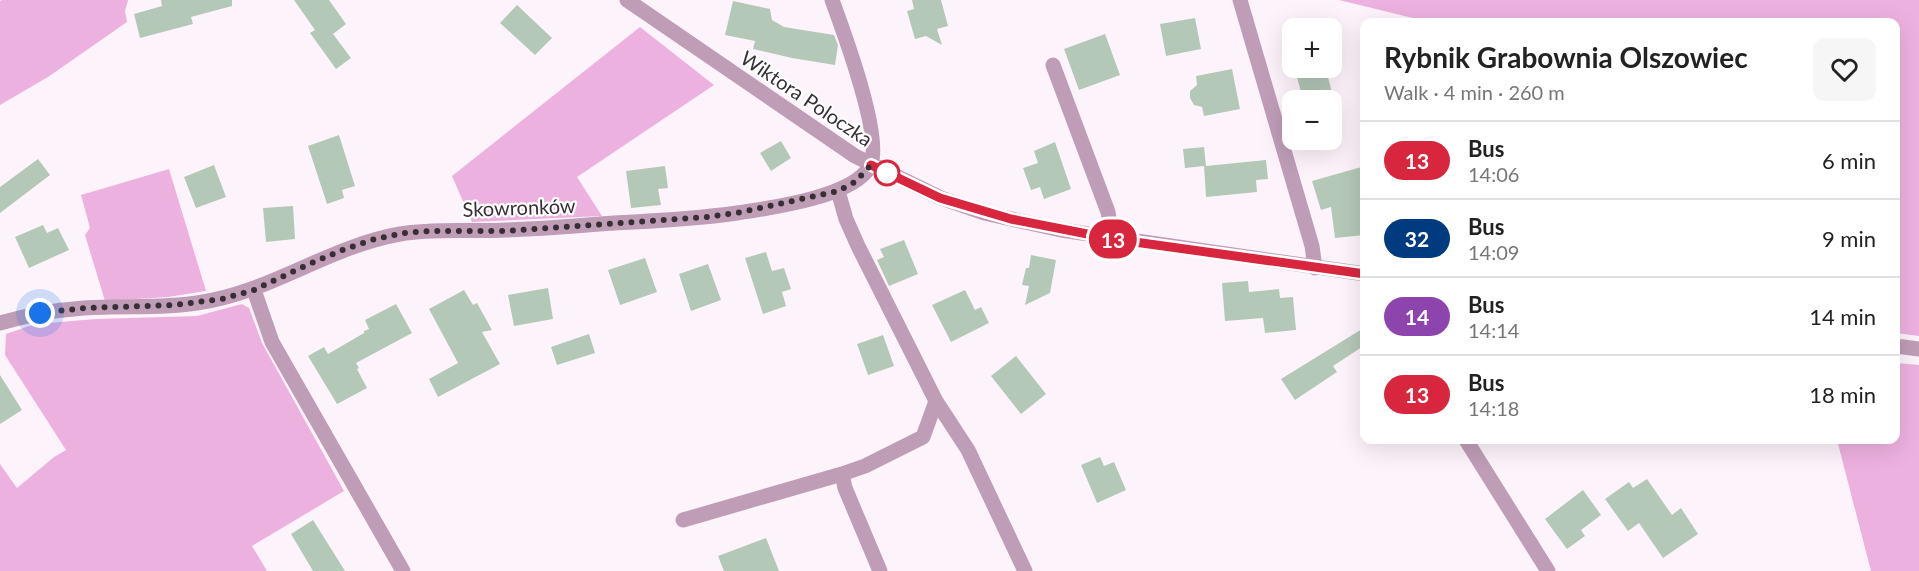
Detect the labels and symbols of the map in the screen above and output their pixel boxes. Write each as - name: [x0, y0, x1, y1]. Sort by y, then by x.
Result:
- street label: Wiktora Poloczka: [737, 45, 877, 151]
- unlabelled marker: [874, 160, 900, 186]
- street label: Skowronków: [462, 193, 576, 221]
- line badge: 13: [1086, 220, 1140, 258]
- your location: [25, 298, 55, 328]

